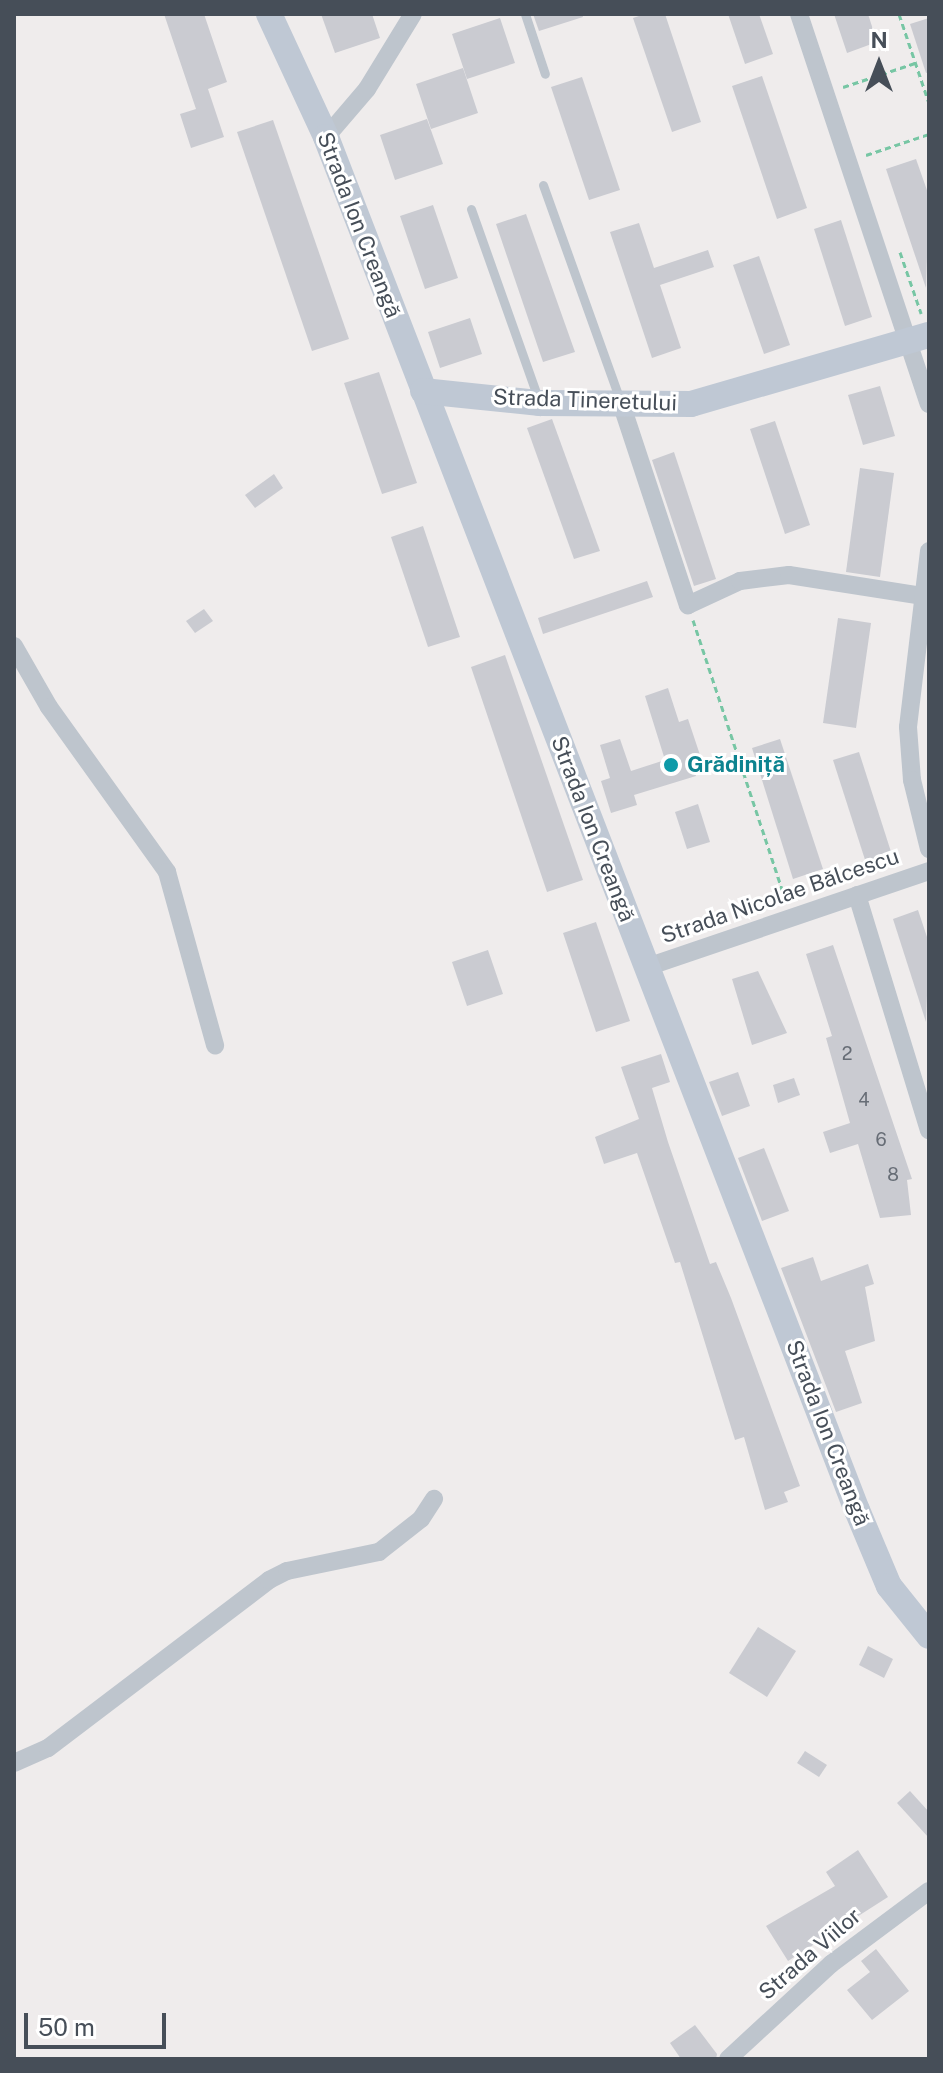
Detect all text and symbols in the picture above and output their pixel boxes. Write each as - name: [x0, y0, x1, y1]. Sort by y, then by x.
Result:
- north arrow: [839, 24, 919, 104]
- text: N: [870, 27, 888, 53]
- street label: Strada Ion Creangă: [311, 128, 407, 322]
- street label: Strada Tineretului: [493, 384, 677, 416]
- street label: Strada Ion Creangă: [545, 732, 641, 926]
- place label: Grădiniță: [687, 752, 785, 778]
- marker: Grădiniță: [662, 756, 680, 774]
- street label: Strada Nicolae Bălcescu: [658, 843, 902, 949]
- house number: 2: [842, 1043, 852, 1065]
- house number: 4: [858, 1089, 870, 1111]
- house number: 6: [875, 1129, 887, 1151]
- house number: 8: [887, 1164, 899, 1186]
- street label: Strada Ion Creangă: [780, 1336, 876, 1530]
- street label: Strada Viilor: [753, 1902, 867, 2006]
- scale bar: [28, 1997, 170, 2047]
- text: 50 m: [38, 2013, 95, 2041]

